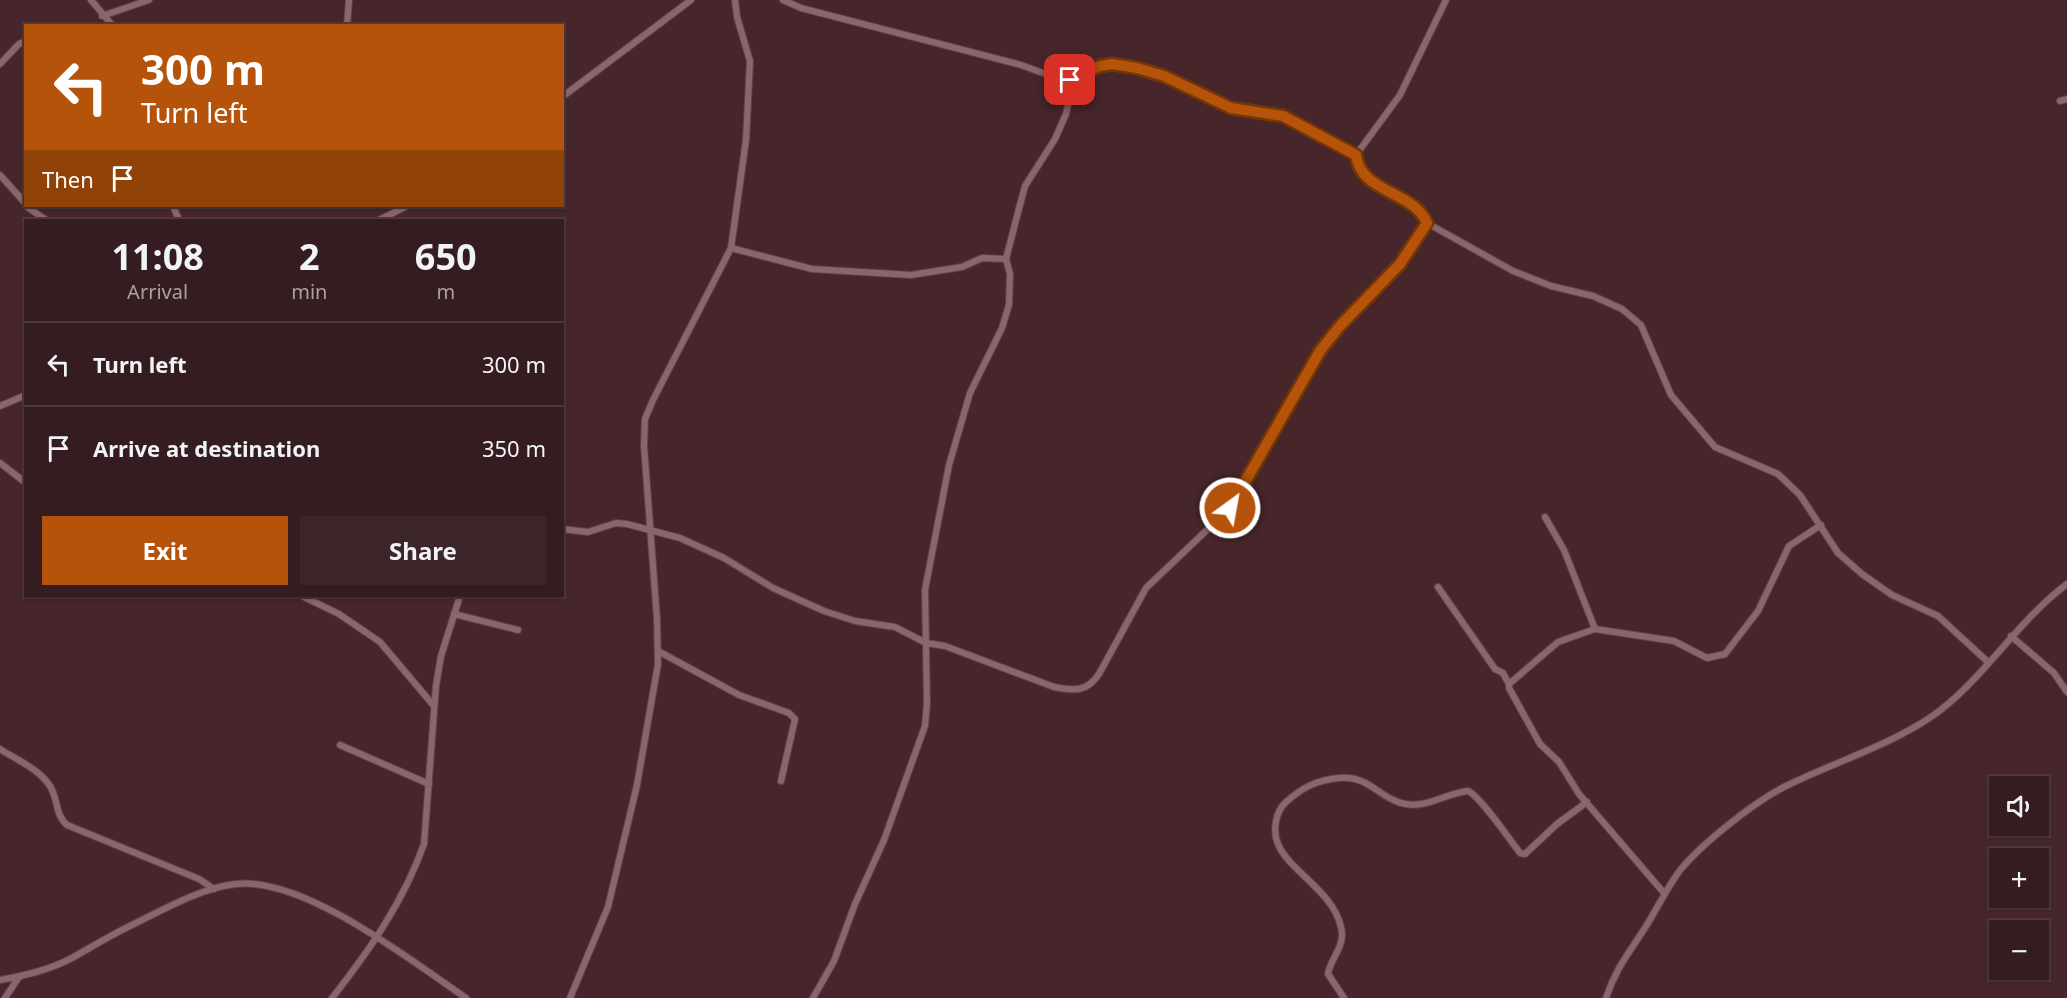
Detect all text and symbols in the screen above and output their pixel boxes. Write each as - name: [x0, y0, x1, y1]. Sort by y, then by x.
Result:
- text: 300 m: [141, 40, 265, 97]
- icon: left: [42, 48, 120, 126]
- pin: [1044, 54, 1095, 105]
- icon: arrive: [1053, 63, 1086, 96]
- text: Turn left: [141, 94, 247, 131]
- icon: arrive: [106, 162, 139, 195]
- text: Then: [42, 164, 94, 194]
- text: 11:08: [111, 232, 204, 281]
- text: 2: [299, 232, 320, 281]
- text: 650: [415, 232, 477, 281]
- text: Arrival: [127, 278, 188, 305]
- text: min: [291, 278, 327, 305]
- text: m: [436, 278, 455, 305]
- icon: left: [42, 348, 75, 381]
- text: Turn left: [93, 349, 187, 379]
- text: 300 m: [482, 349, 546, 379]
- icon: arrive: [42, 432, 75, 465]
- text: Arrive at destination: [93, 433, 320, 463]
- text: 350 m: [482, 433, 546, 463]
- position arrow: [1198, 476, 1262, 540]
- button: Exit: [42, 516, 288, 585]
- button: Share: [300, 516, 546, 585]
- map controls: [1989, 776, 2049, 980]
- button: sound: [1989, 776, 2049, 836]
- button: +: [1989, 848, 2049, 908]
- button: −: [1989, 920, 2049, 980]

